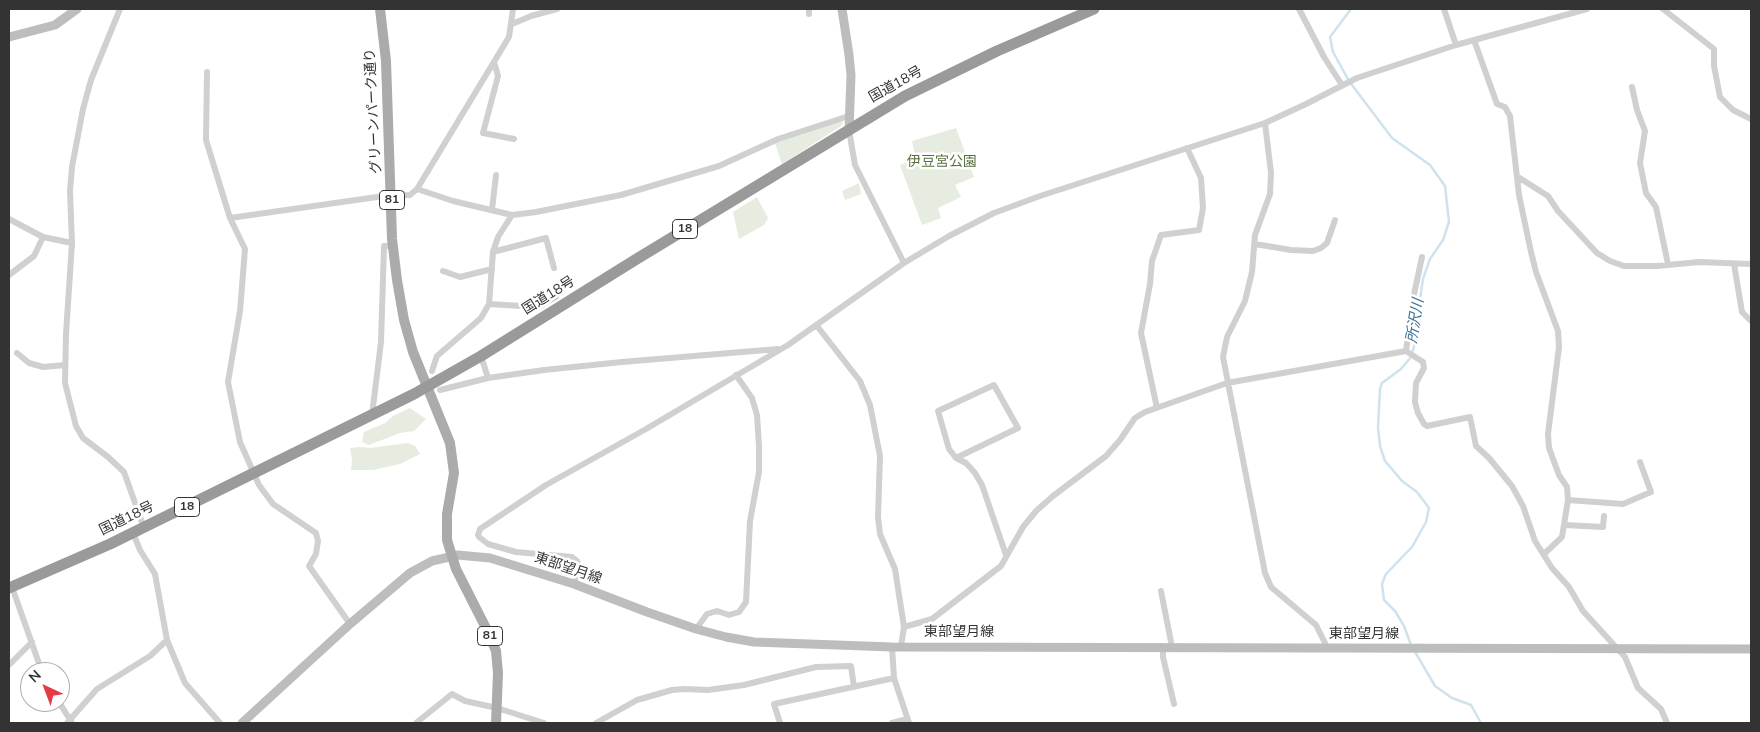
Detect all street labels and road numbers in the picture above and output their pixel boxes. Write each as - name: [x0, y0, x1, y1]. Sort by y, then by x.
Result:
- street label: グリーンパーク通り: [362, 48, 386, 174]
- street label: 国道18号: [866, 63, 926, 107]
- road number: 81: [380, 190, 404, 210]
- road number: 18: [672, 220, 698, 238]
- street label: 国道18号: [520, 273, 578, 319]
- road number: 18: [174, 498, 200, 516]
- street label: 国道18号: [97, 499, 157, 539]
- street label: 東部望月線: [532, 550, 604, 588]
- street label: 東部望月線: [924, 625, 994, 641]
- road number: 81: [478, 626, 502, 646]
- street label: 東部望月線: [1329, 627, 1399, 643]

